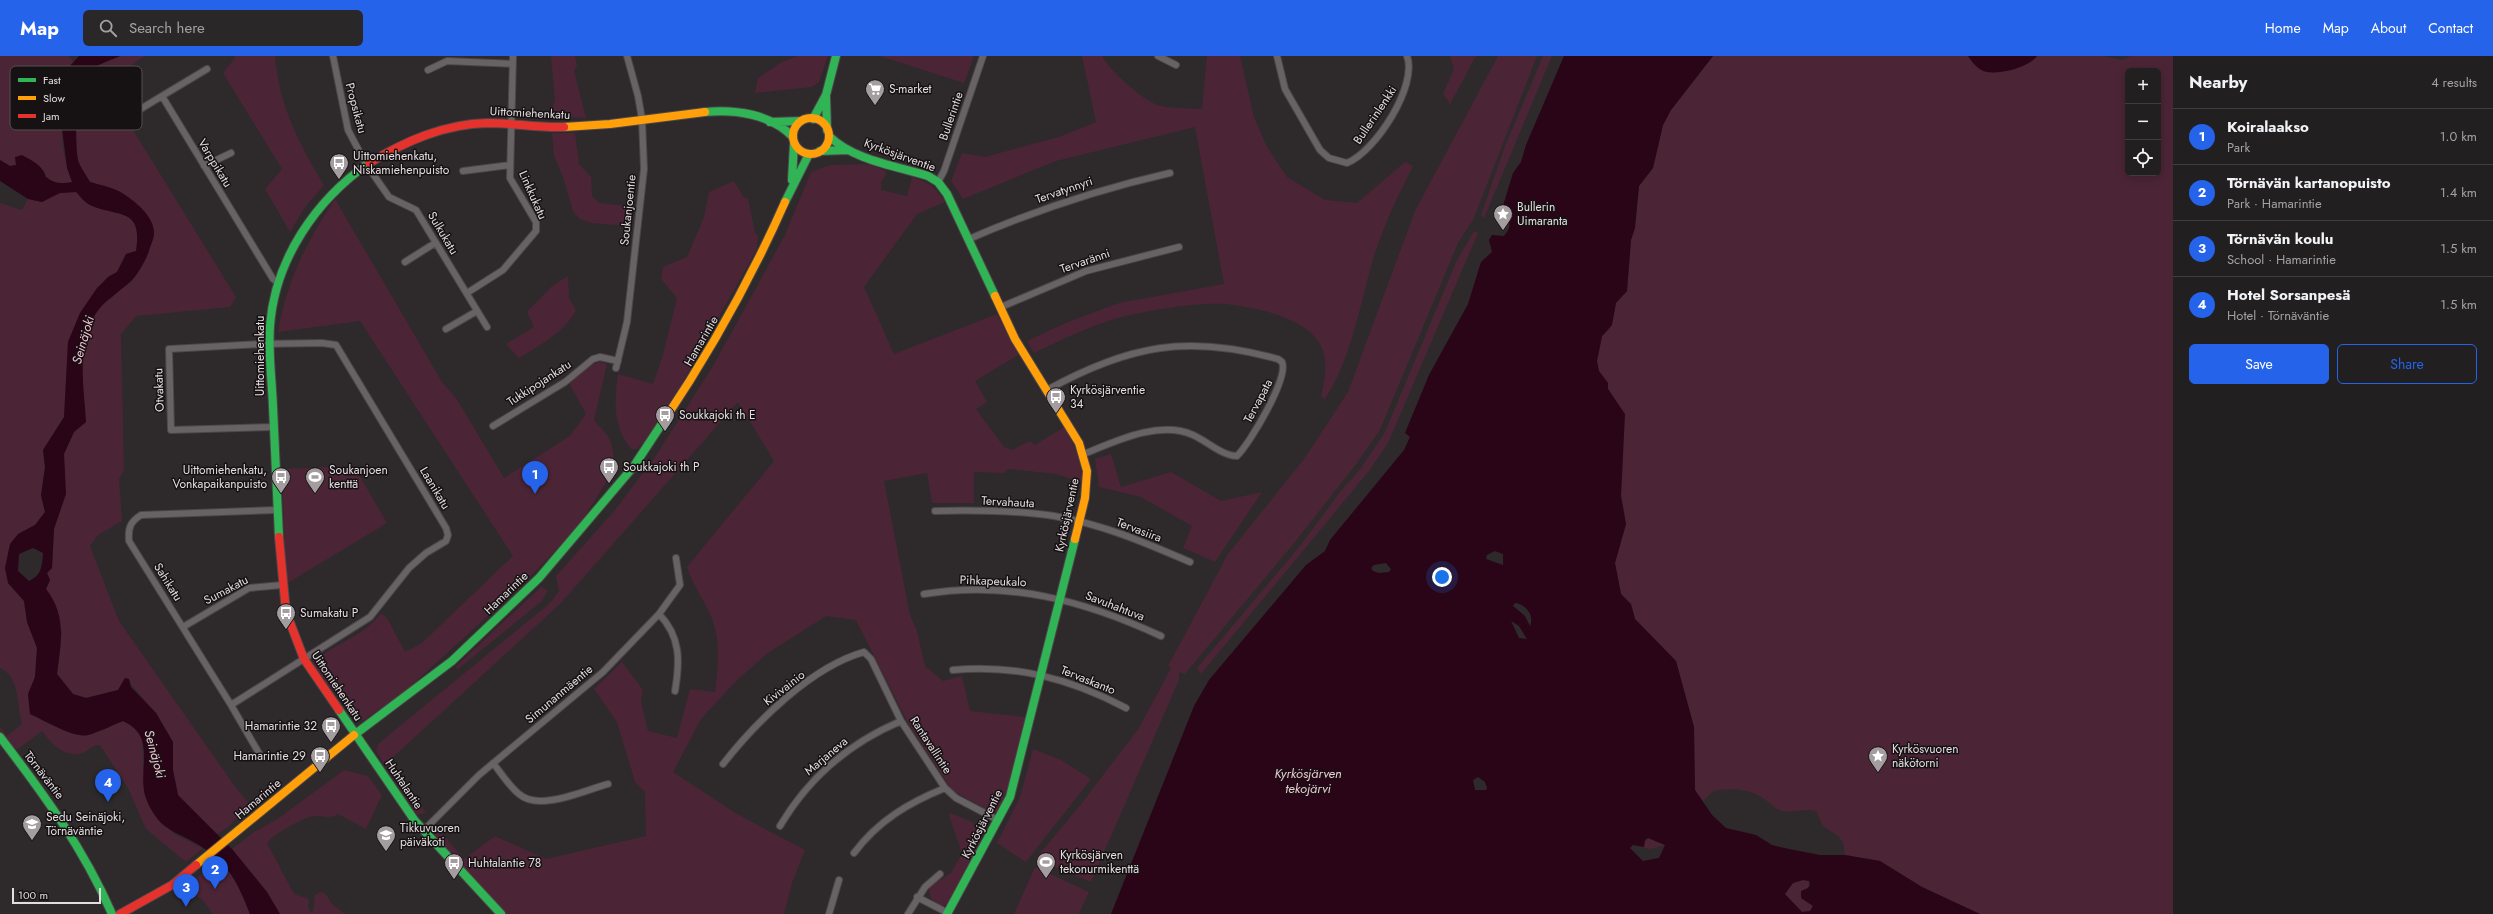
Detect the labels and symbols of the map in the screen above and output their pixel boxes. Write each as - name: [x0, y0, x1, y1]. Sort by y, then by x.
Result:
- legend: [10, 66, 142, 130]
- text: Fast: [43, 72, 61, 88]
- supermarket icon: S-market: [864, 78, 886, 106]
- place label: S-market: [889, 80, 932, 98]
- street label: Propsikatu: [341, 81, 371, 135]
- street label: Bullerinlenkki: [1349, 82, 1401, 148]
- street label: Bullerintie: [934, 89, 968, 143]
- text: Slow: [43, 90, 65, 106]
- street label: Uittomiehenkatu: [489, 102, 571, 124]
- text: Jam: [41, 108, 60, 124]
- street label: Kyrkösjärventie: [862, 134, 938, 176]
- street label: Varppikatu: [193, 135, 237, 191]
- place label: Uittomiehenkatu, Niskamiehenpuisto: [353, 147, 450, 179]
- bus stop icon: Uittomiehenkatu, Niskamiehenpuisto: [328, 152, 350, 180]
- street label: Linkkukatu: [514, 168, 552, 222]
- street label: Tervatynnyri: [1033, 172, 1095, 208]
- street label: Soukanjoentie: [615, 174, 641, 246]
- place label: Bullerin Uimaranta: [1517, 198, 1568, 230]
- place icon: Bullerin Uimaranta: [1492, 203, 1514, 231]
- street label: Sulkukatu: [423, 208, 463, 258]
- street label: Tervaränni: [1058, 244, 1112, 278]
- water label: Seinäjoki: [67, 313, 99, 366]
- street label: Hamarintie: [679, 313, 723, 369]
- street label: Uittomiehenkatu: [251, 316, 269, 396]
- street label: Tukkipojankatu: [503, 355, 575, 411]
- street label: Otvakatu: [149, 368, 169, 412]
- street label: Tervapata: [1239, 376, 1277, 426]
- place label: Kyrkösjärventie 34: [1070, 381, 1145, 413]
- bus stop icon: Kyrkösjärventie 34: [1045, 386, 1067, 414]
- bus stop icon: Soukkajoki th E: [654, 404, 676, 432]
- place label: Soukkajoki th E: [679, 406, 756, 424]
- bus stop icon: Soukkajoki th P: [598, 456, 620, 484]
- place label: Soukkajoki th P: [623, 458, 700, 476]
- place label: Uittomiehenkatu, Vonkapaikanpuisto: [173, 461, 267, 493]
- place label: Soukanjoen kenttä: [329, 461, 388, 493]
- pin: 1: [522, 461, 548, 494]
- street label: Laanikatu: [415, 463, 455, 513]
- bus stop icon: Uittomiehenkatu, Vonkapaikanpuisto: [270, 466, 292, 494]
- sports icon: Soukanjoen kenttä: [304, 466, 326, 494]
- street label: Kyrkösjärventie: [1050, 476, 1084, 554]
- street label: Tervahauta: [981, 492, 1035, 512]
- street label: Tervasiira: [1114, 513, 1164, 547]
- street label: Sahikatu: [149, 559, 187, 605]
- street label: Hamarintie: [480, 567, 532, 619]
- your location: [1432, 567, 1452, 587]
- street label: Sumakatu: [200, 571, 252, 609]
- street label: Pihkapeukalo: [959, 571, 1027, 591]
- street label: Savuhahtuva: [1083, 586, 1148, 626]
- bus stop icon: Sumakatu P: [275, 602, 297, 630]
- place label: Sumakatu P: [300, 604, 359, 622]
- street label: Uittomiehenkatu: [307, 648, 367, 724]
- street label: Simunanmäentie: [521, 660, 597, 728]
- street label: Tervaskanto: [1058, 661, 1119, 699]
- street label: Kivivainio: [759, 666, 809, 710]
- street label: Rantavallintie: [906, 713, 956, 777]
- bus stop icon: Hamarintie 32: [320, 715, 342, 743]
- place label: Hamarintie 32: [245, 717, 317, 735]
- water label: Seinäjoki: [139, 728, 171, 781]
- street label: Marjaneva: [800, 732, 852, 780]
- place label: Kyrkösvuoren näkötorni: [1892, 740, 1959, 772]
- bus stop icon: Hamarintie 29: [309, 745, 331, 773]
- place icon: Kyrkösvuoren näkötorni: [1867, 745, 1889, 773]
- street label: Törnäväntie: [19, 747, 69, 803]
- place label: Hamarintie 29: [233, 747, 306, 765]
- street label: Huhtalantie: [381, 755, 427, 813]
- water label: Kyrkösjärven tekojärvi: [1274, 764, 1342, 798]
- pin: 4: [95, 769, 121, 802]
- street label: Hamarintie: [231, 774, 285, 824]
- street label: Kyrkösjärventie: [957, 786, 1007, 862]
- place label: Sedu Seinäjoki, Törnäväntie: [46, 808, 125, 840]
- school or university icon: Sedu Seinäjoki, Törnäväntie: [21, 813, 43, 841]
- place label: Tikkuvuoren päiväkoti: [400, 819, 460, 851]
- school or university icon: Tikkuvuoren päiväkoti: [375, 824, 397, 852]
- place label: Kyrkösjärven tekonurmikenttä: [1060, 846, 1139, 878]
- sports icon: Kyrkösjärven tekonurmikenttä: [1035, 851, 1057, 879]
- bus stop icon: Huhtalantie 78: [443, 852, 465, 880]
- place label: Huhtalantie 78: [468, 854, 541, 872]
- pin: 2: [202, 856, 228, 889]
- pin: 3: [173, 874, 199, 907]
- scale bar: [12, 886, 101, 905]

